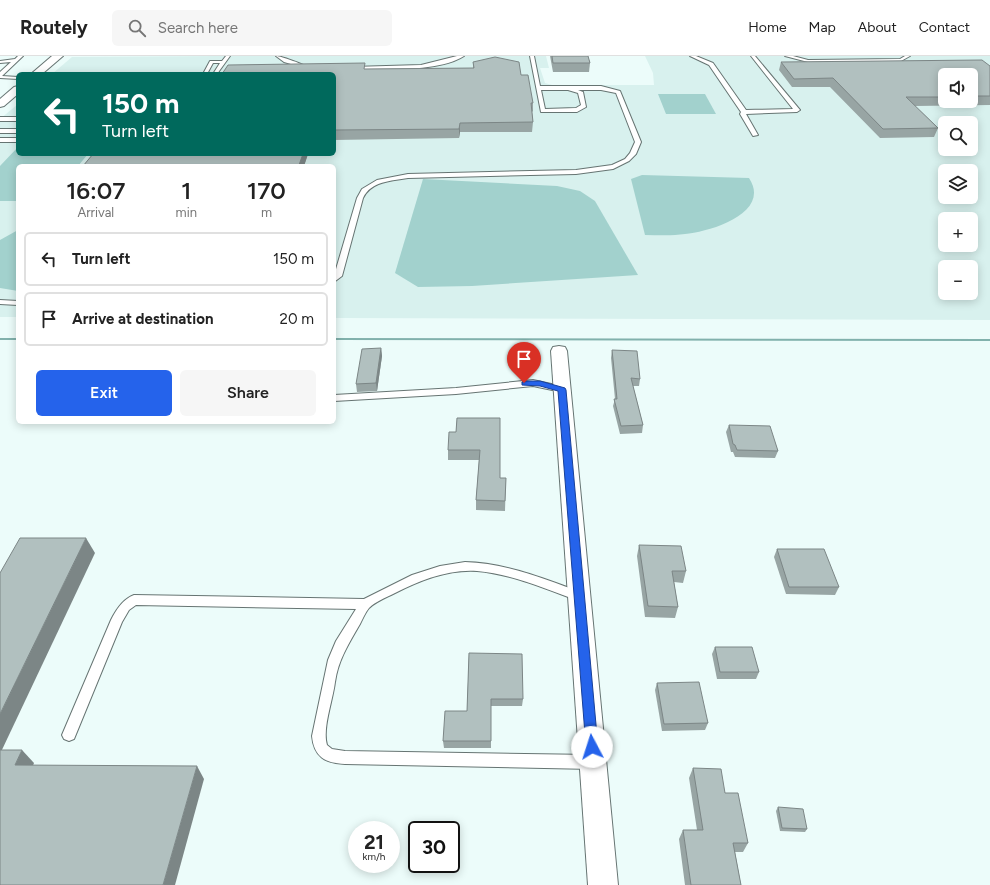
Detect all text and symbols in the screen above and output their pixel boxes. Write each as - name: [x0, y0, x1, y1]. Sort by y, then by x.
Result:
- search box: [112, 10, 392, 46]
- text: Routely: [20, 16, 88, 39]
- icon: search: [126, 17, 148, 39]
- text: Search here: [158, 19, 238, 37]
- text: Home: [748, 19, 787, 36]
- text: Map: [809, 19, 836, 36]
- text: About: [858, 19, 897, 36]
- text: Contact: [919, 19, 970, 36]
- map controls: [938, 68, 978, 300]
- button: sound: [938, 68, 978, 108]
- text: 150 m: [102, 86, 179, 120]
- icon: left: [36, 88, 88, 140]
- button: search: [938, 116, 978, 156]
- text: Turn left: [102, 120, 169, 142]
- button: layers: [938, 164, 978, 204]
- text: 16:07: [66, 176, 125, 205]
- text: 1: [181, 176, 191, 205]
- text: 170: [247, 176, 286, 205]
- text: Arrival: [77, 205, 114, 220]
- text: min: [176, 205, 197, 220]
- text: m: [261, 205, 272, 220]
- button: +: [938, 212, 978, 252]
- icon: left: [38, 248, 60, 270]
- text: Turn left: [72, 250, 130, 268]
- text: 150 m: [273, 250, 314, 268]
- button: −: [938, 260, 978, 300]
- icon: arrive: [38, 308, 60, 330]
- text: Arrive at destination: [72, 310, 213, 328]
- text: 20 m: [280, 310, 314, 328]
- pin: [507, 342, 541, 383]
- icon: arrive: [513, 348, 535, 370]
- button: Exit: [36, 370, 172, 416]
- button: Share: [180, 370, 316, 416]
- position arrow: [571, 726, 613, 768]
- speed limit sign: 30: [408, 821, 460, 873]
- text: 21: [364, 830, 384, 854]
- text: km/h: [363, 850, 385, 863]

